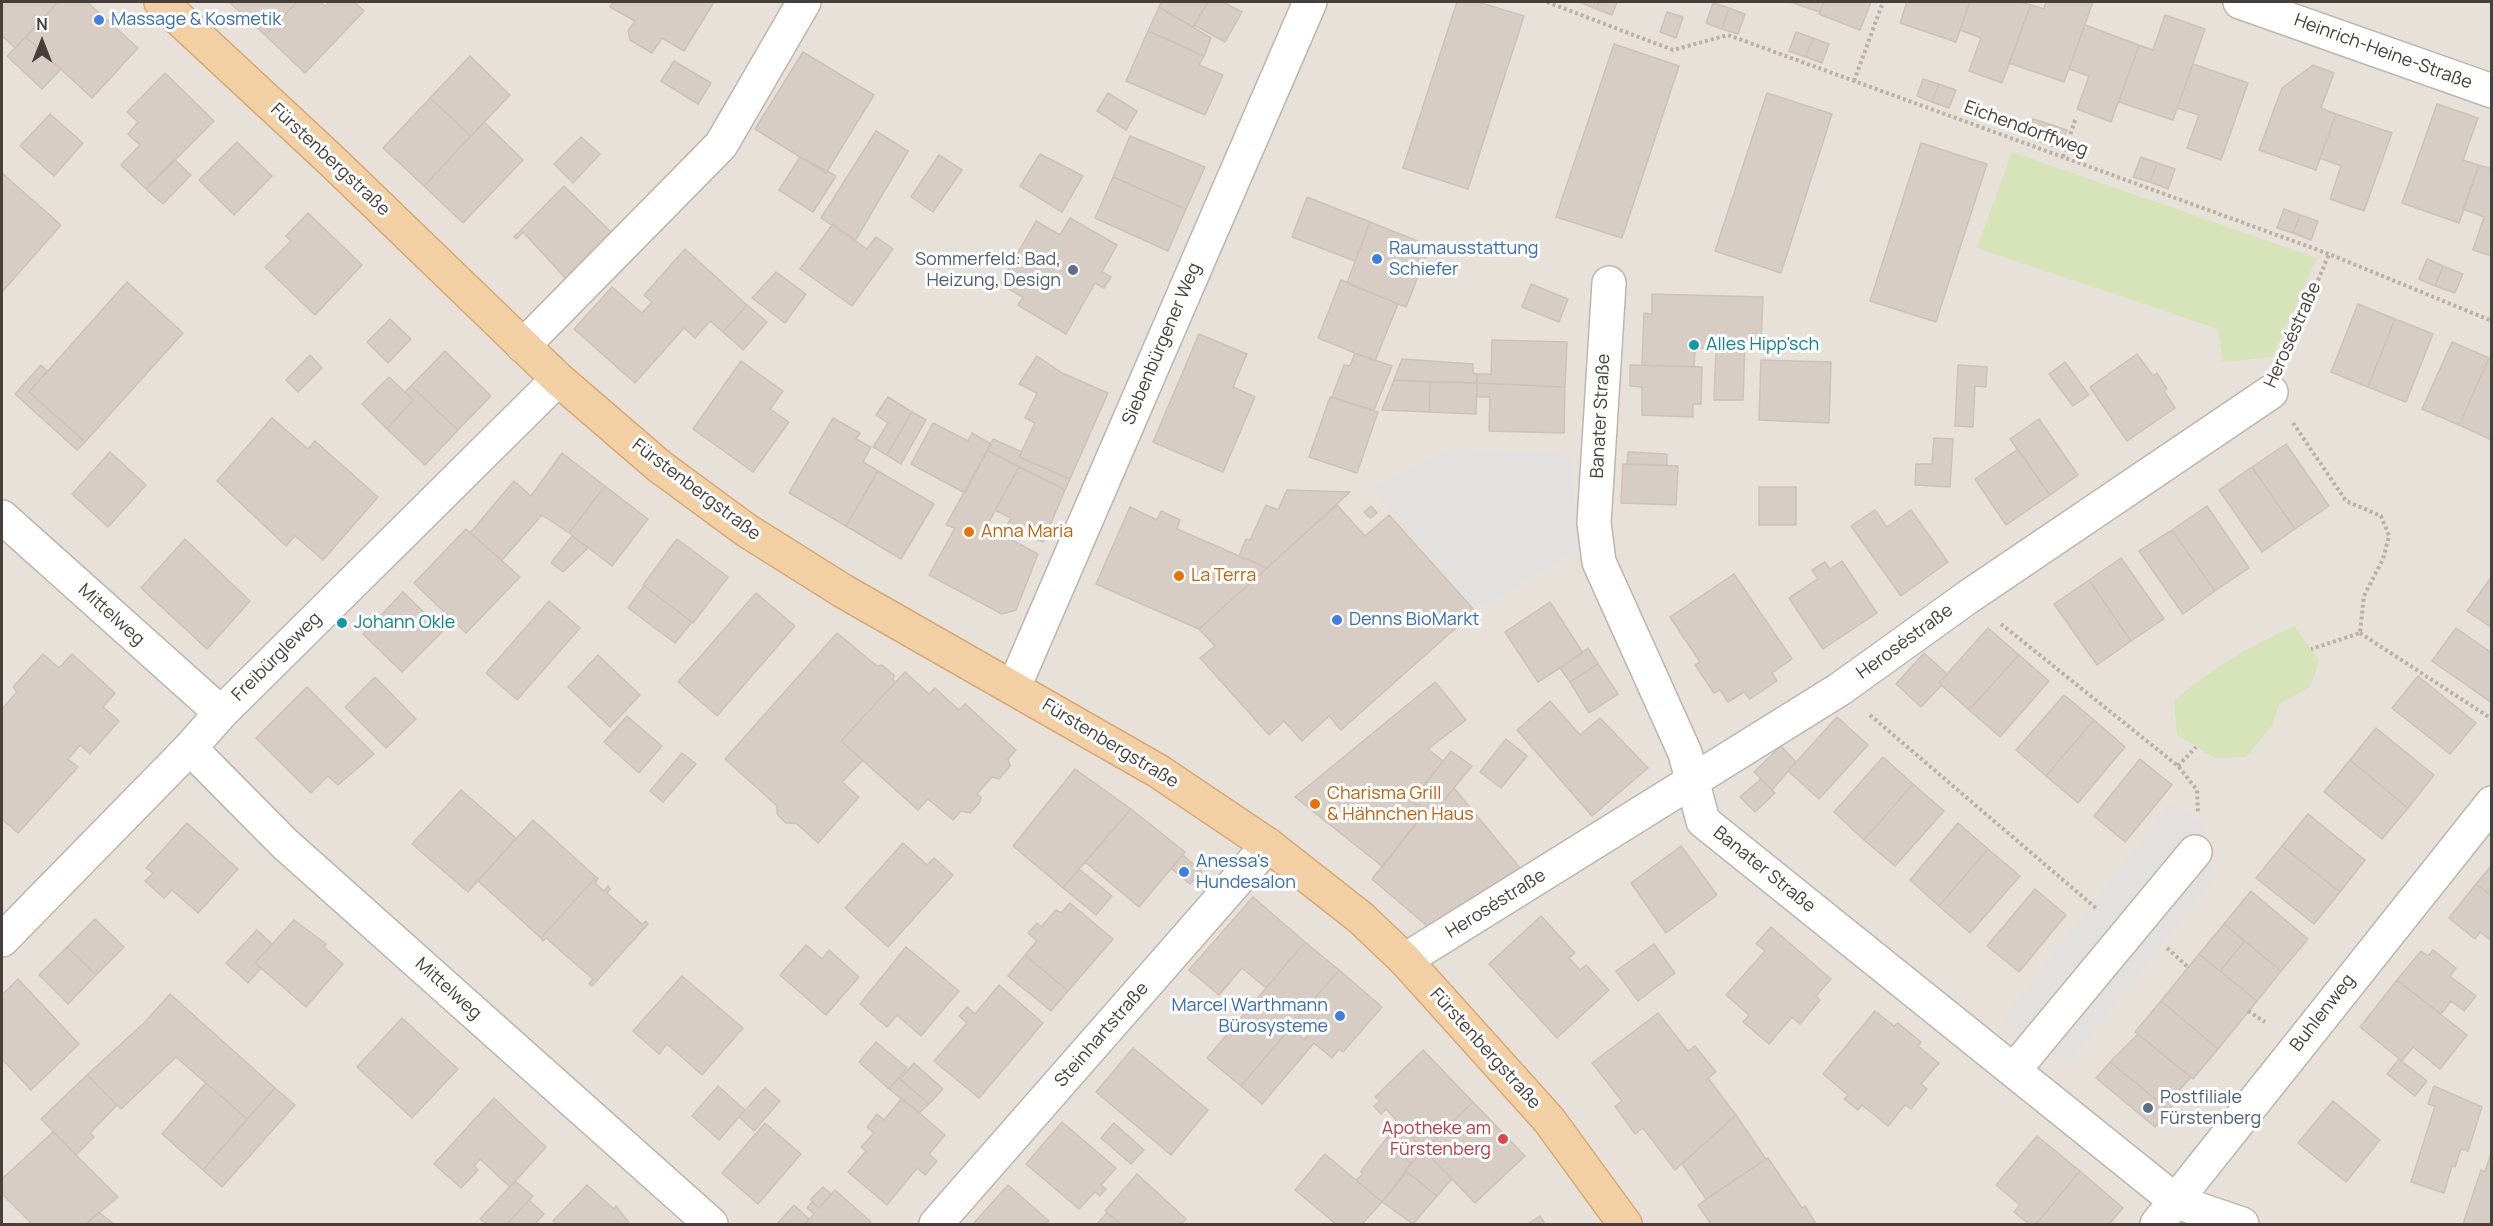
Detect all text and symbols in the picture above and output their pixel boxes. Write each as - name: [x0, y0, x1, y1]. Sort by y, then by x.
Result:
- place label: Massage & Kosmetik: [111, 9, 281, 31]
- street label: Heinrich-Heine-Straße: [2291, 10, 2475, 94]
- north arrow: [12, 12, 72, 72]
- text: N: [36, 13, 48, 35]
- marker: Massage & Kosmetik: [92, 13, 106, 27]
- street label: Eichendorffweg: [1961, 97, 2091, 161]
- street label: Fürstenbergstraße: [266, 99, 394, 221]
- place label: Raumausstattung Schiefer: [1389, 238, 1538, 280]
- place label: Sommerfeld: Bad, Heizung, Design: [915, 249, 1061, 292]
- marker: Raumausstattung Schiefer: [1370, 252, 1384, 266]
- street label: Siebenbürgener Weg: [1118, 260, 1206, 428]
- marker: Sommerfeld: Bad, Heizung, Design: [1066, 263, 1080, 277]
- street label: Heroséstraße: [2260, 279, 2326, 391]
- place label: Alles Hipp'sch: [1706, 334, 1819, 356]
- marker: Alles Hipp'sch: [1687, 338, 1701, 352]
- street label: Banater Straße: [1587, 353, 1615, 479]
- street label: Fürstenbergstraße: [628, 435, 764, 545]
- place label: Anna Maria: [981, 521, 1073, 543]
- marker: Anna Maria: [962, 525, 976, 539]
- place label: La Terra: [1191, 565, 1256, 587]
- marker: La Terra: [1172, 569, 1186, 583]
- street label: Mittelweg: [73, 580, 149, 650]
- street label: Heroséstraße: [1853, 600, 1957, 684]
- street label: Freibürgleweg: [228, 608, 326, 706]
- place label: Denns BioMarkt: [1349, 609, 1479, 631]
- place label: Johann Okle: [354, 612, 455, 634]
- marker: Denns BioMarkt: [1330, 613, 1344, 627]
- marker: Johann Okle: [335, 616, 349, 630]
- street label: Fürstenbergstraße: [1038, 695, 1182, 793]
- place label: Charisma Grill & Hähnchen Haus: [1327, 783, 1474, 826]
- marker: Charisma Grill & Hähnchen Haus: [1308, 797, 1322, 811]
- street label: Banater Straße: [1709, 822, 1819, 918]
- place label: Anessa's Hundesalon: [1196, 851, 1296, 894]
- marker: Anessa's Hundesalon: [1177, 865, 1191, 879]
- street label: Heroséstraße: [1442, 865, 1550, 943]
- street label: Mittelweg: [410, 954, 486, 1024]
- street label: Buhlenweg: [2286, 970, 2360, 1056]
- street label: Steinhartstraße: [1051, 978, 1153, 1092]
- street label: Fürstenbergstraße: [1425, 984, 1545, 1114]
- place label: Marcel Warthmann Bürosysteme: [1171, 995, 1328, 1038]
- marker: Marcel Warthmann Bürosysteme: [1333, 1009, 1347, 1023]
- place label: Postfiliale Fürstenberg: [2160, 1087, 2261, 1130]
- marker: Postfiliale Fürstenberg: [2141, 1101, 2155, 1115]
- place label: Apotheke am Fürstenberg: [1382, 1118, 1491, 1160]
- marker: Apotheke am Fürstenberg: [1496, 1132, 1510, 1146]

